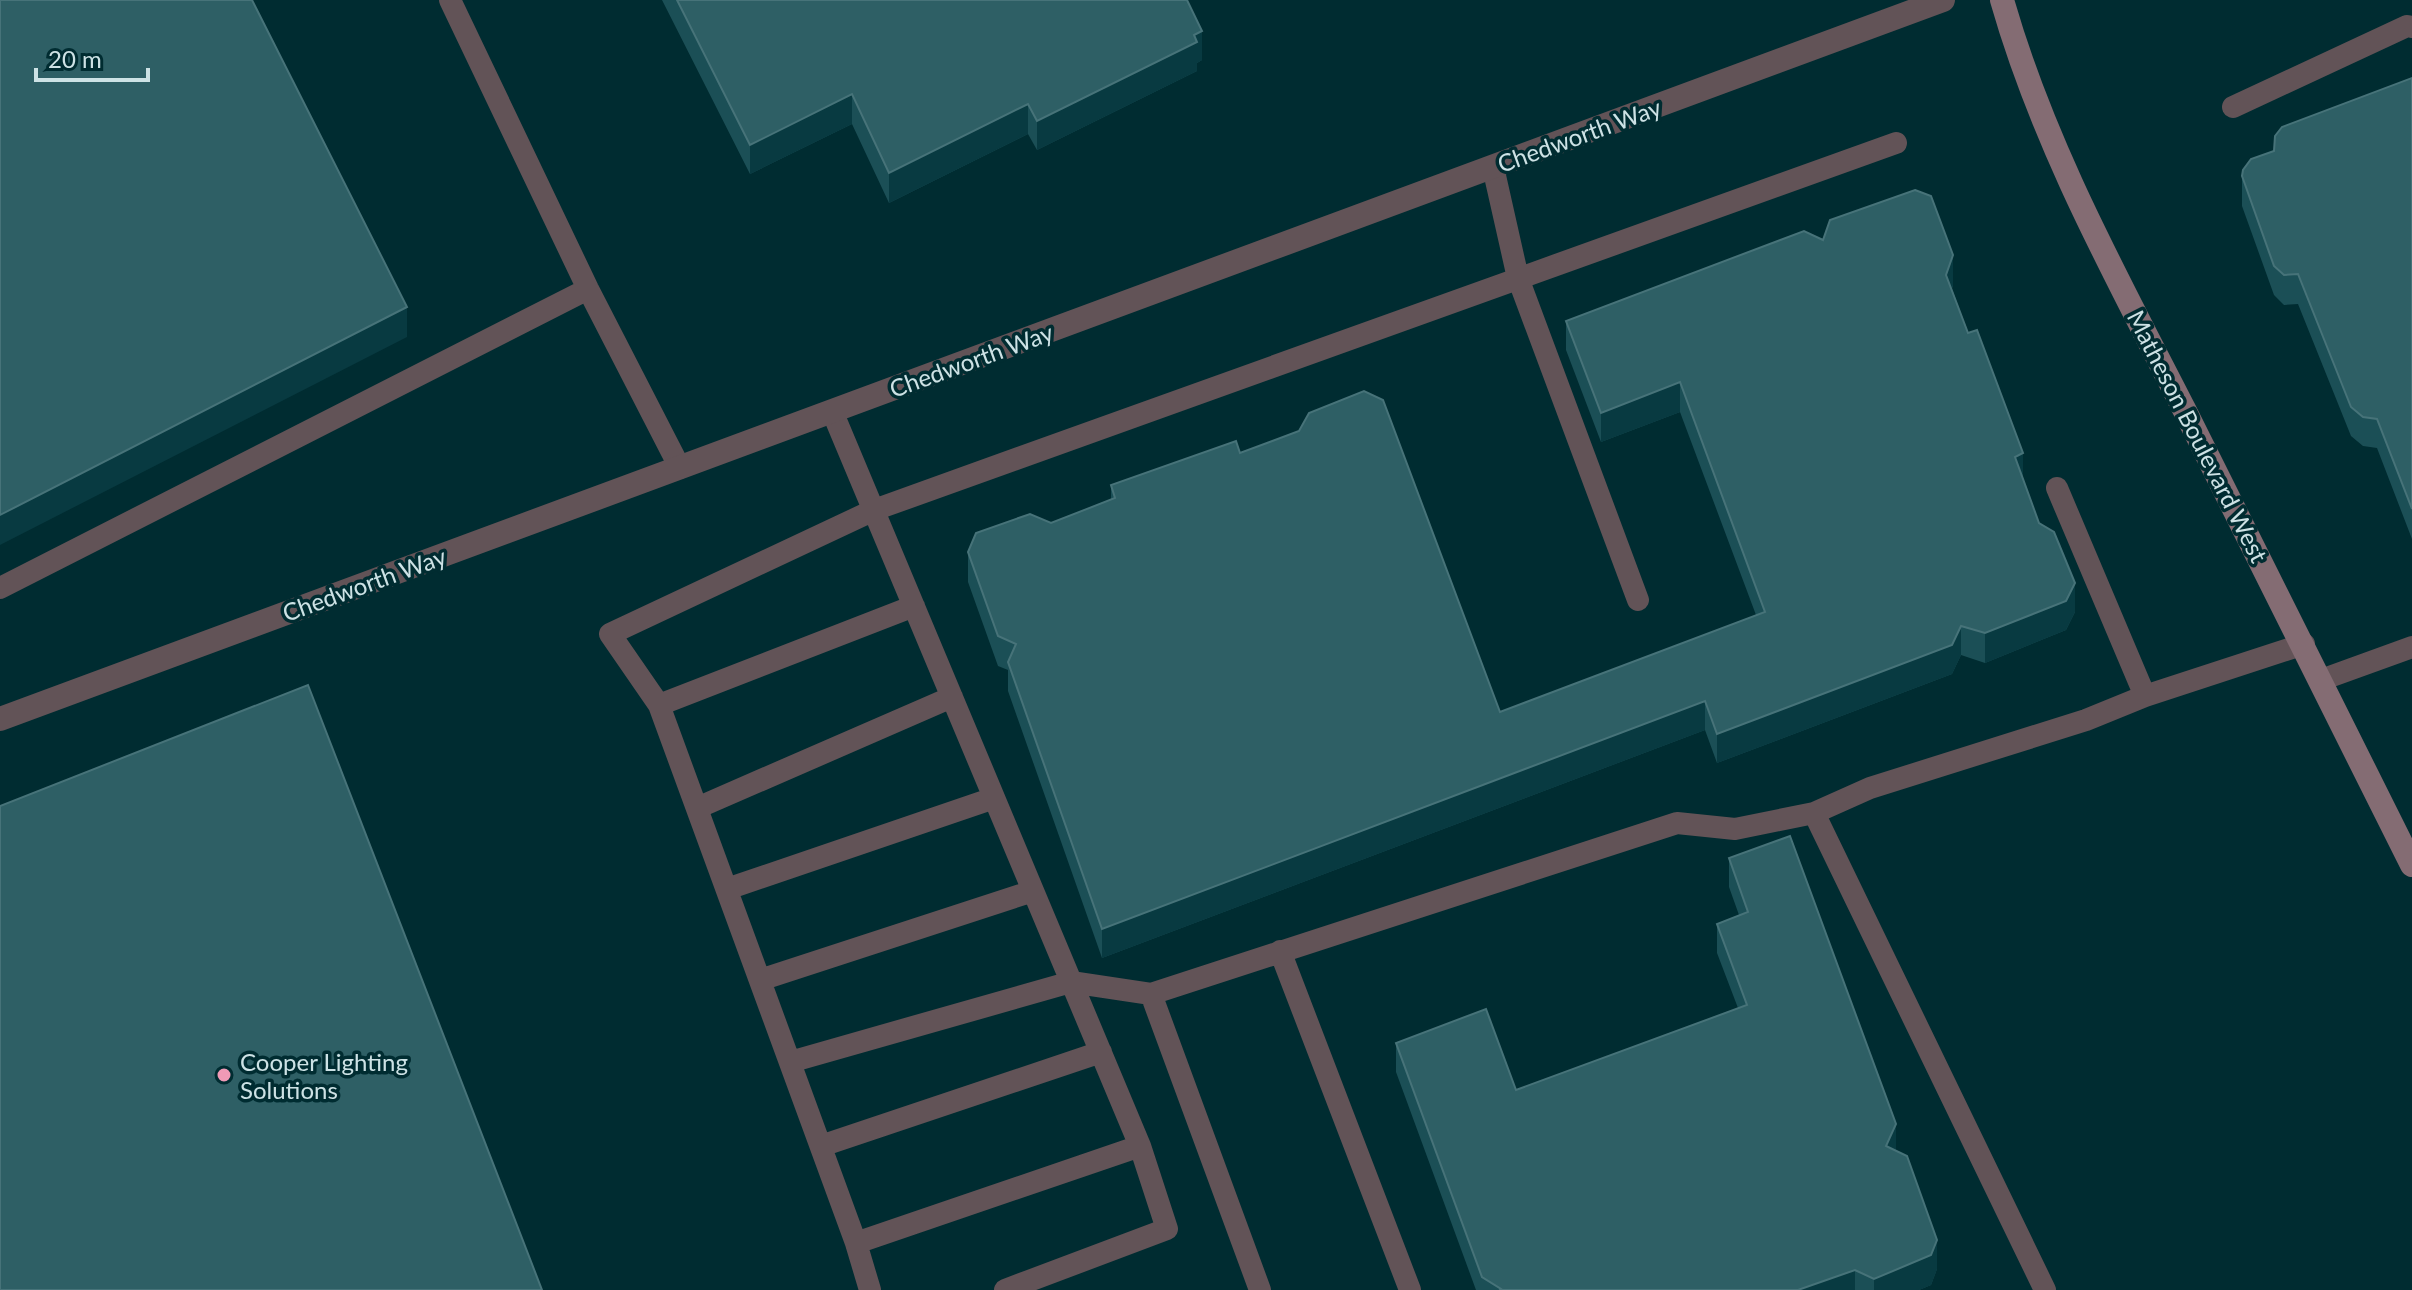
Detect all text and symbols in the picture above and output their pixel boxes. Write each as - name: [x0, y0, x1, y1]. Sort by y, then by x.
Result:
- scale bar: [36, 32, 148, 82]
- text: 20 m: [48, 44, 102, 73]
- street label: Chedworth Way: [1493, 92, 1665, 178]
- street label: Matheson Boulevard West: [2122, 305, 2274, 567]
- street label: Chedworth Way: [885, 317, 1057, 403]
- street label: Chedworth Way: [278, 541, 450, 627]
- place label: Cooper Lighting Solutions: [240, 1047, 408, 1104]
- marker: Cooper Lighting Solutions: [215, 1066, 233, 1084]

